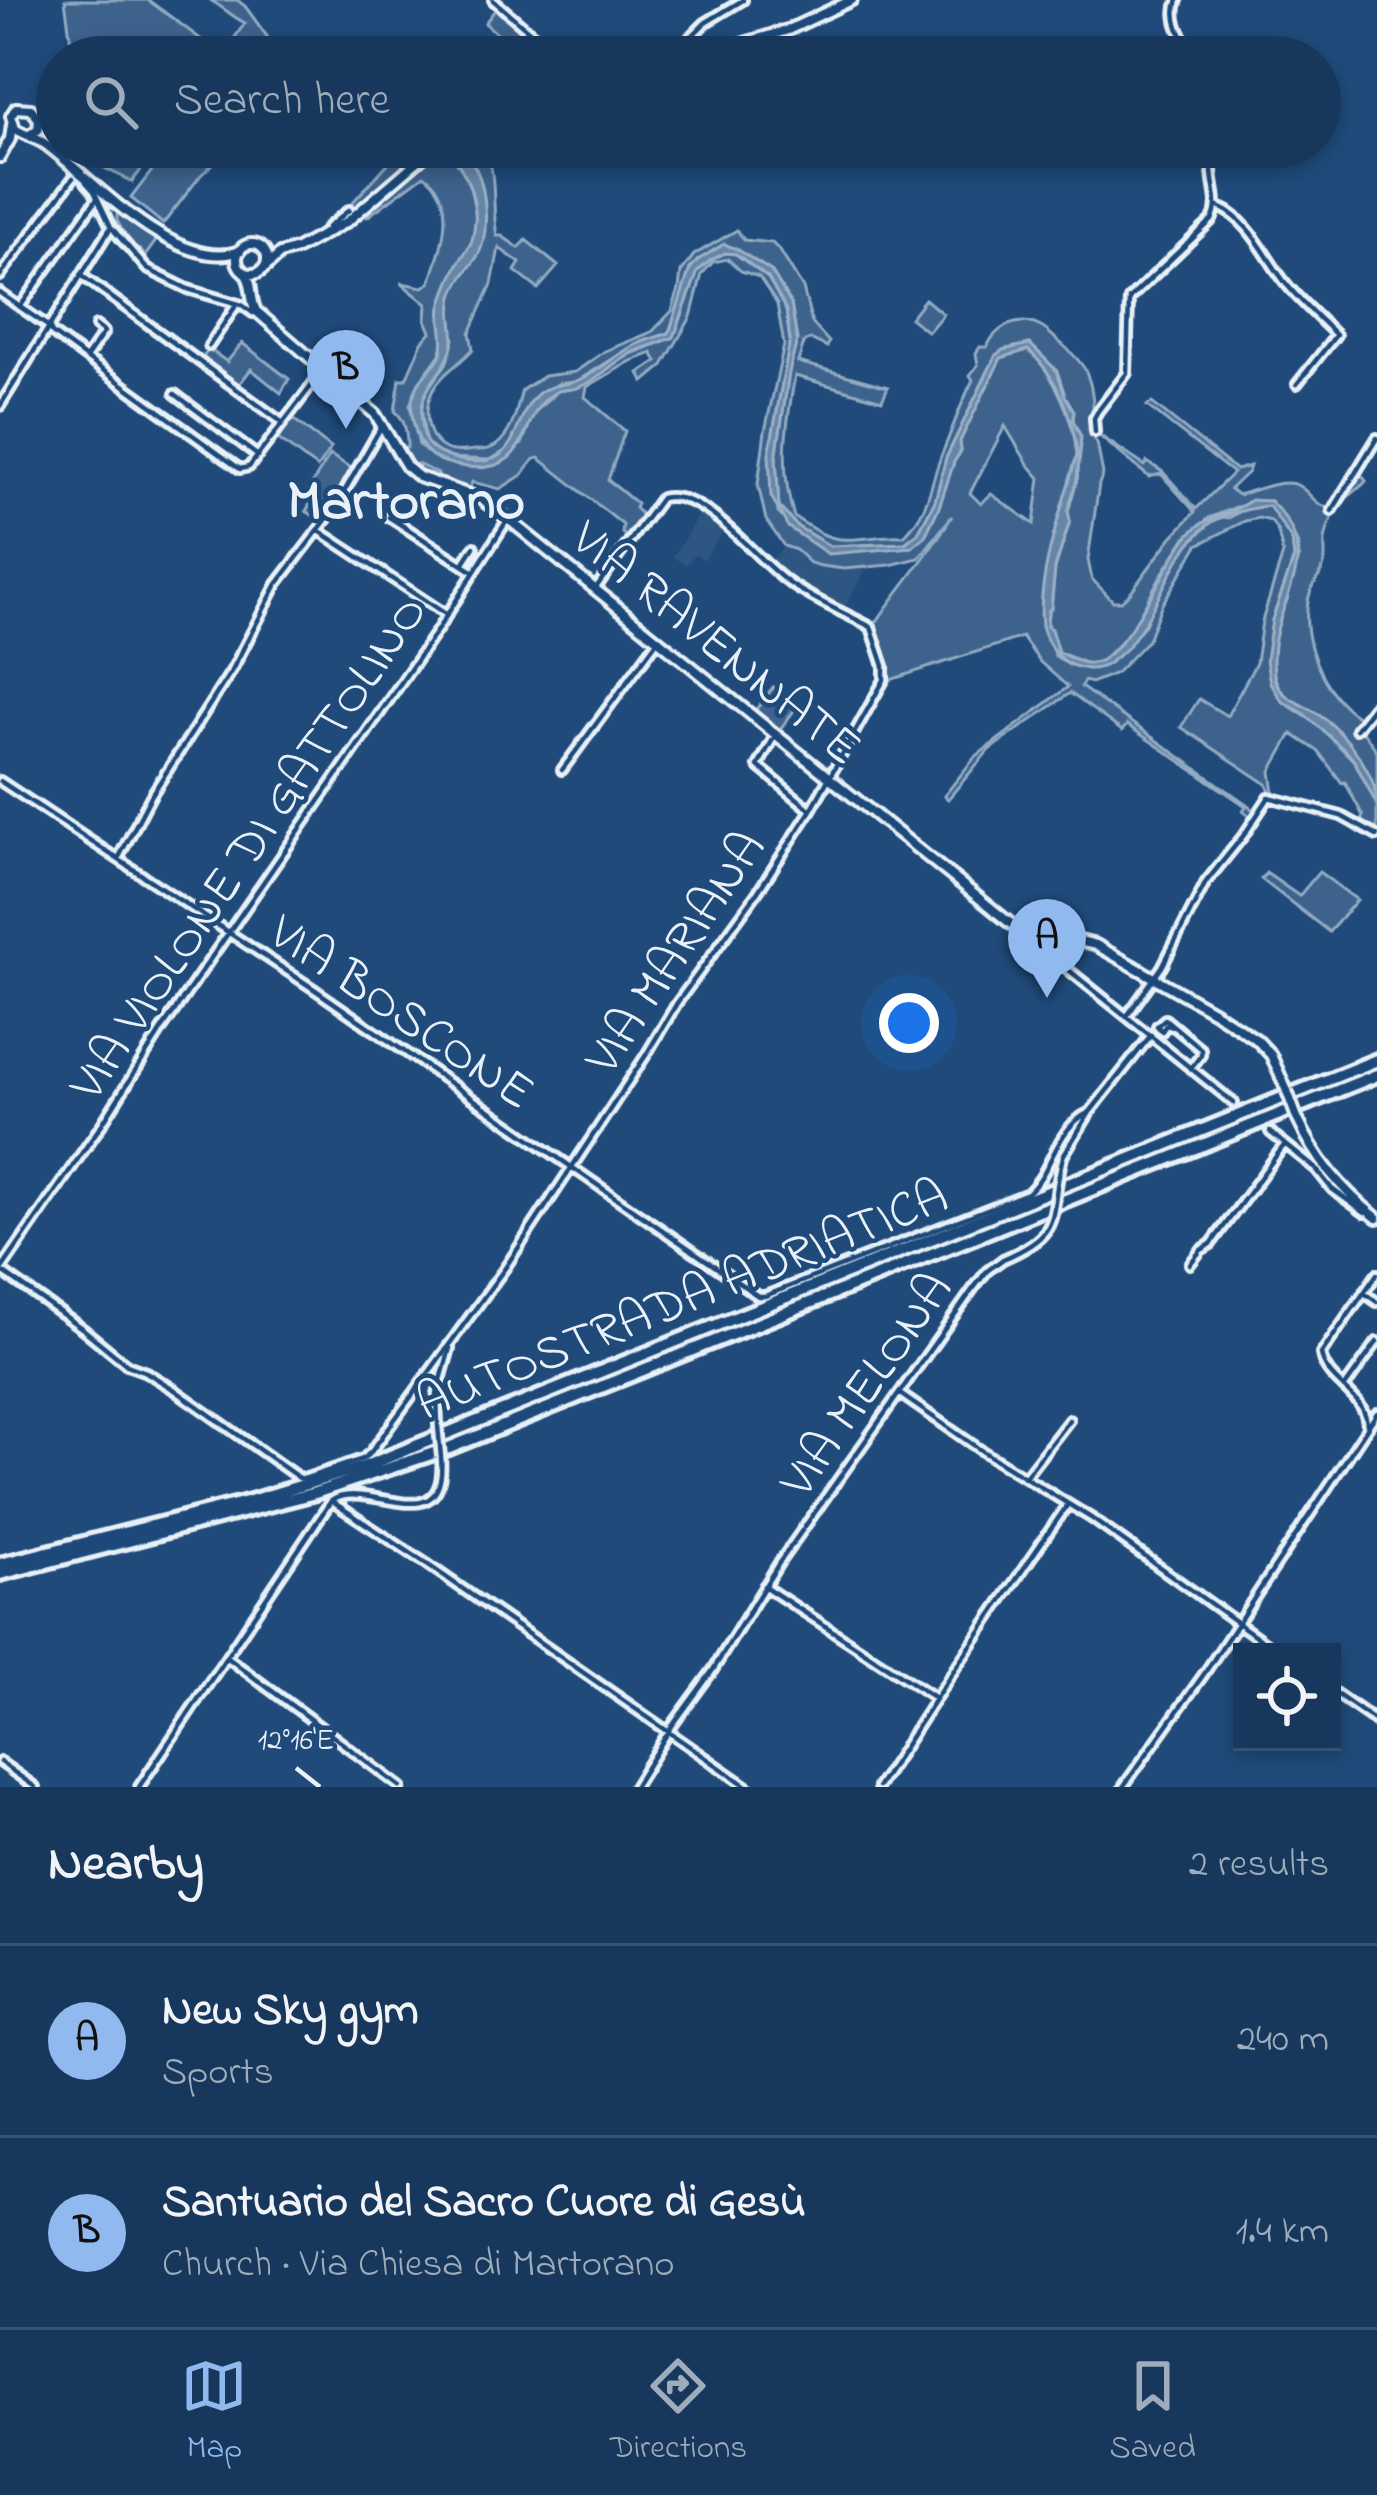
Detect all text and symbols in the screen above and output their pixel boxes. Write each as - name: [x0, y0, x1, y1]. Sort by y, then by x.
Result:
- search box: [36, 36, 1341, 168]
- icon: search: [78, 69, 144, 135]
- text: Search here: [174, 69, 390, 135]
- pin: B: [307, 330, 385, 429]
- district label: Martorano: [287, 463, 525, 546]
- street label: VIA RAVENNATE: [552, 504, 876, 786]
- street label: VIA VIOLONE DI GATTOLINO: [52, 581, 448, 1118]
- street label: VIA MARIANA: [568, 817, 787, 1092]
- street label: VIA BOSCONE: [251, 897, 548, 1131]
- pin: A: [1008, 899, 1086, 998]
- your location: [879, 993, 939, 1053]
- street label: AUTOSTRADA ADRIATICA: [406, 1161, 960, 1443]
- street label: VIA MELONA: [763, 1258, 974, 1515]
- map controls: [1233, 1643, 1341, 1751]
- button: locate: [1233, 1643, 1341, 1751]
- text: 12°16'E: [258, 1720, 334, 1764]
- text: Nearby: [48, 1828, 204, 1903]
- text: 2 results: [1189, 1837, 1329, 1894]
- text: New Sky gym: [162, 1979, 418, 2045]
- text: A: [75, 2012, 99, 2069]
- text: 240 m: [1237, 2012, 1329, 2069]
- text: Sports: [162, 2045, 274, 2102]
- text: Santuario del Sacro Cuore di Gesù: [162, 2171, 806, 2237]
- text: B: [74, 2204, 100, 2261]
- text: 1.4 km: [1235, 2204, 1329, 2261]
- text: Church · Via Chiesa di Martorano: [162, 2237, 675, 2294]
- tab: Map: [181, 2353, 247, 2473]
- tab: Directions: [610, 2353, 747, 2473]
- tab: Saved: [1110, 2353, 1196, 2473]

